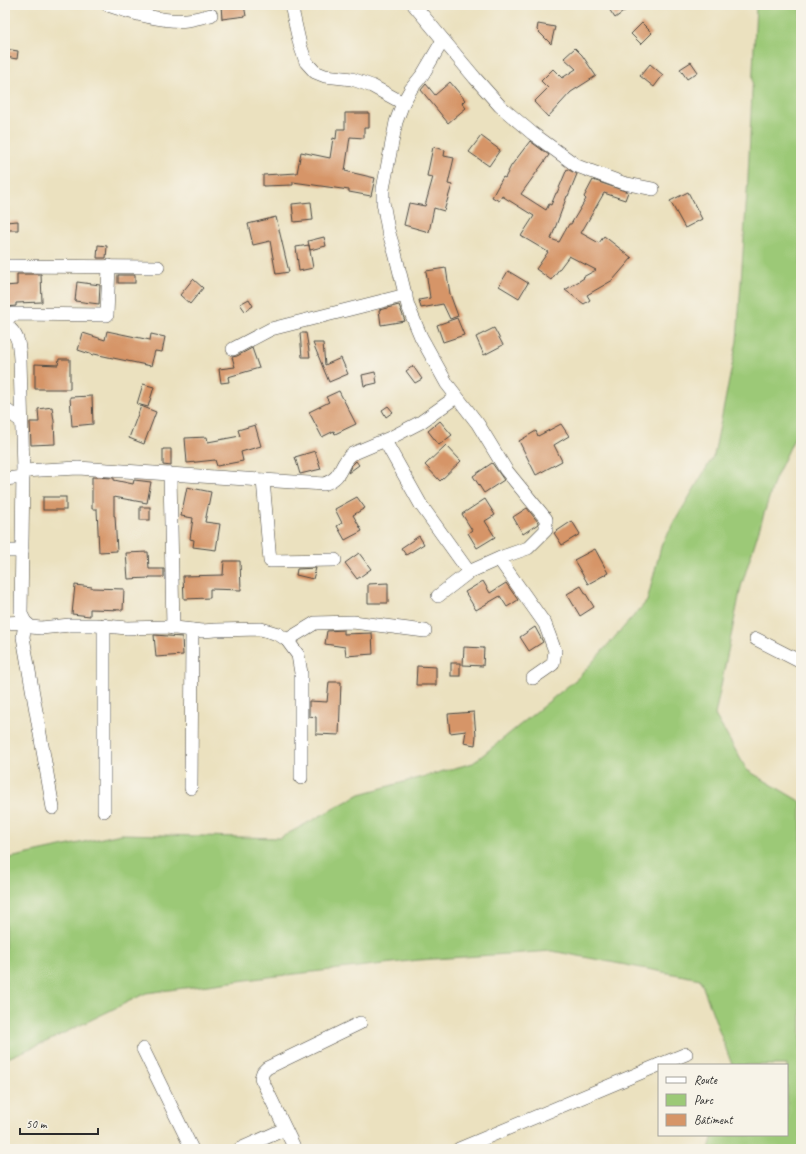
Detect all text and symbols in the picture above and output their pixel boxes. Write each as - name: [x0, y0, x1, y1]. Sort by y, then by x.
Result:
- legend: [658, 1064, 788, 1136]
- text: Route: [694, 1072, 718, 1088]
- text: Parc: [694, 1092, 714, 1108]
- scale bar: [20, 1110, 98, 1136]
- text: Bâtiment: [694, 1112, 733, 1128]
- text: 50 m: [26, 1116, 48, 1132]

